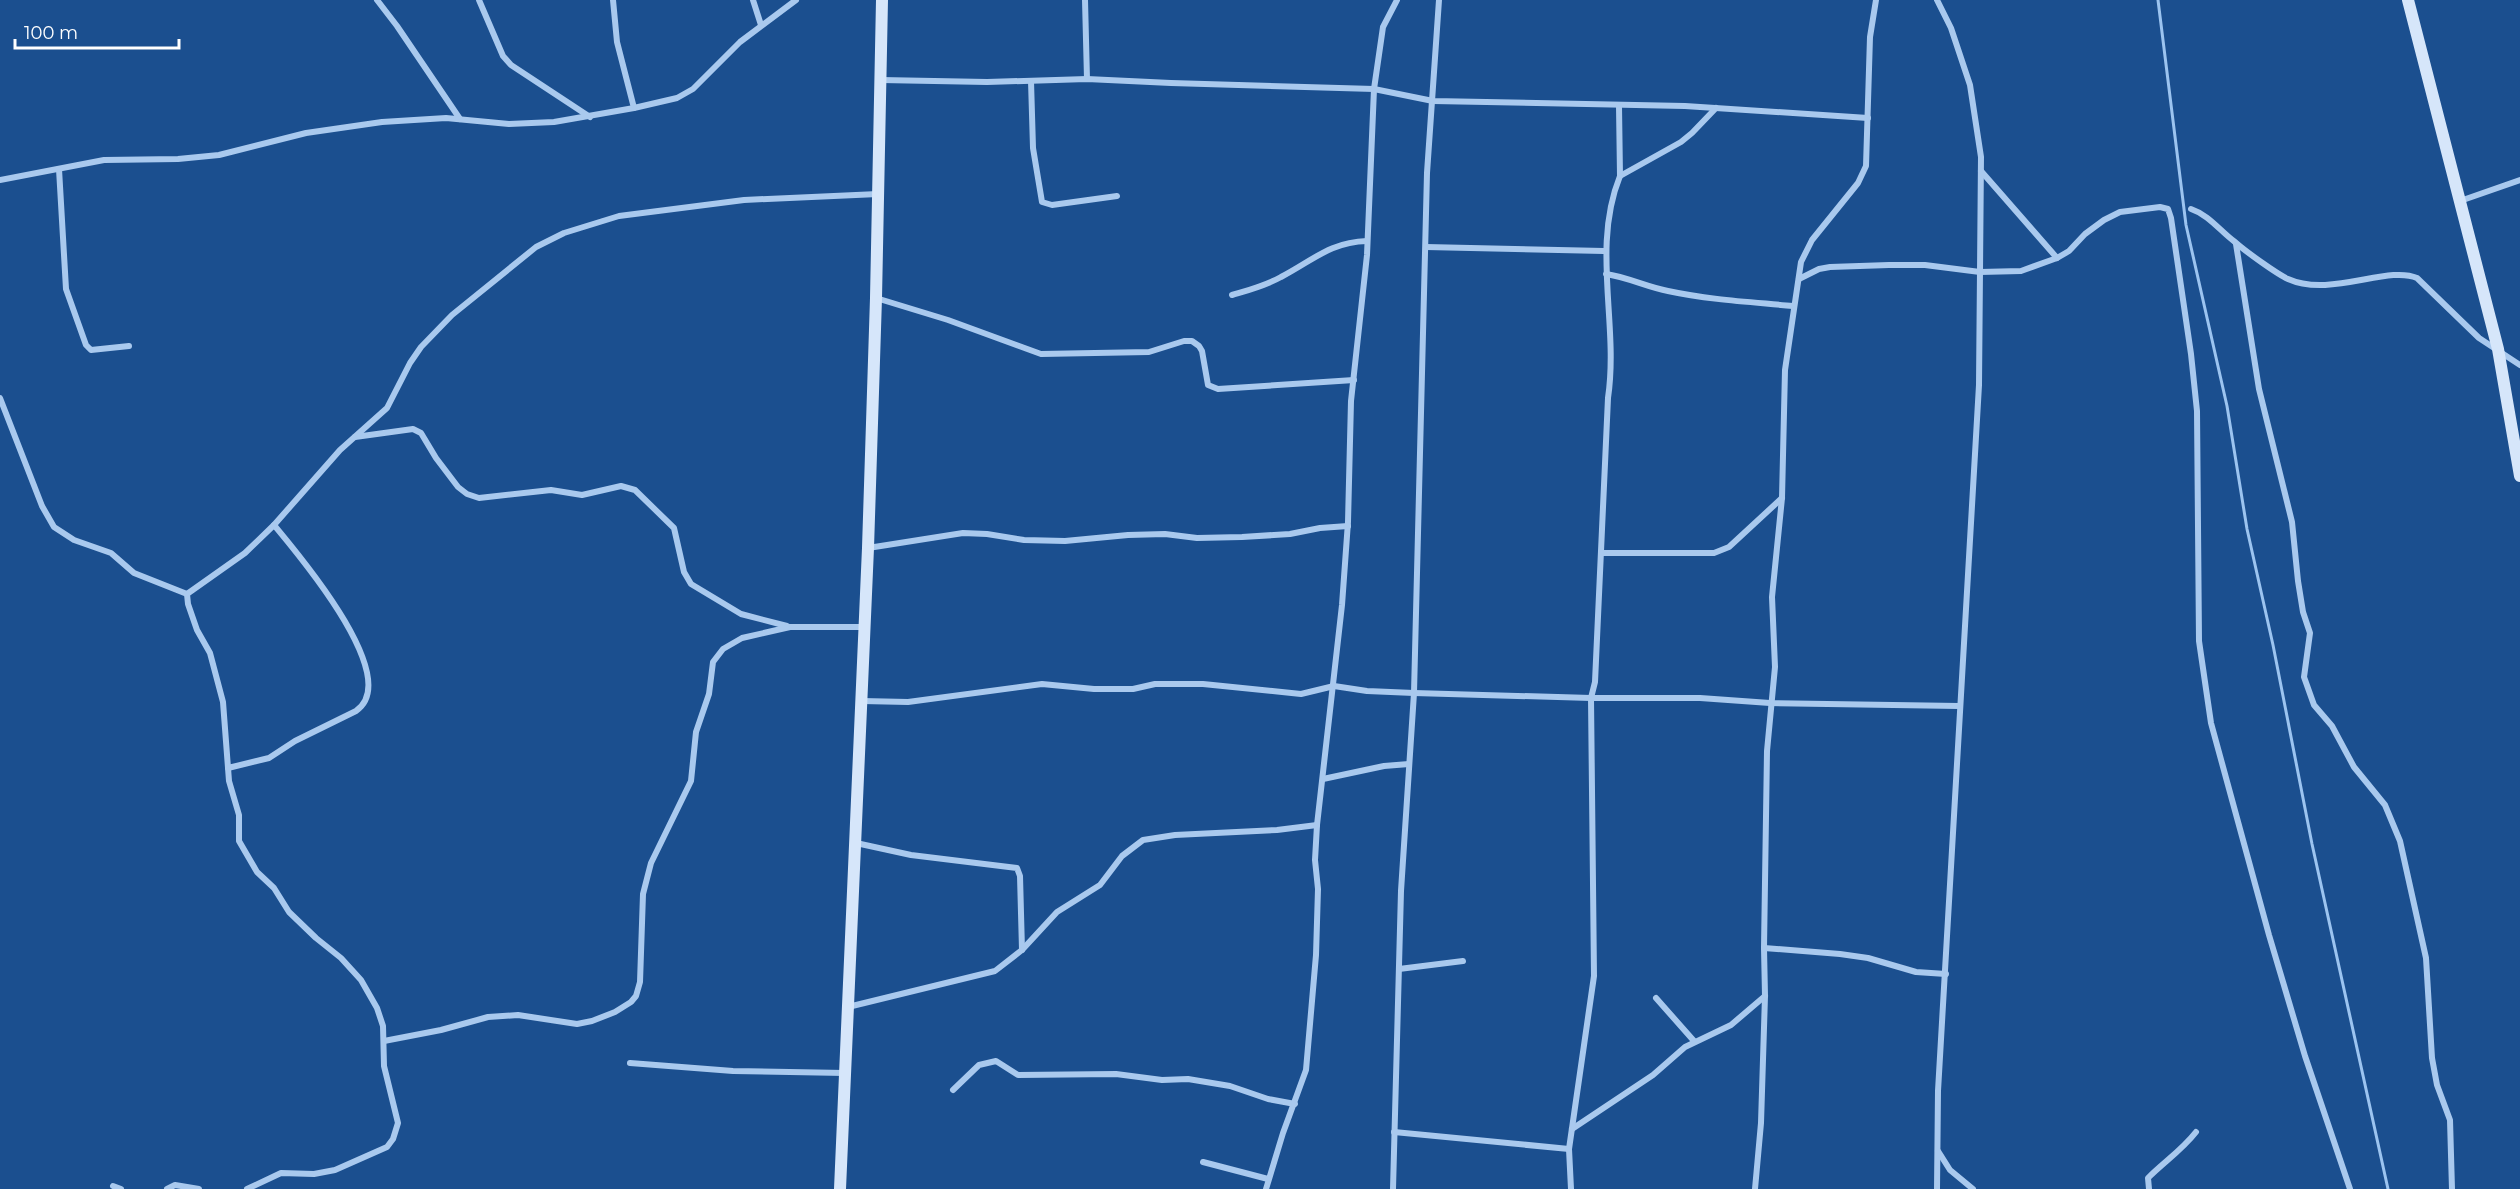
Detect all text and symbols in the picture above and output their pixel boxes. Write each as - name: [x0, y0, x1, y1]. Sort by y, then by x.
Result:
- scale bar: [15, 12, 178, 50]
- text: 100 m: [24, 22, 78, 44]

